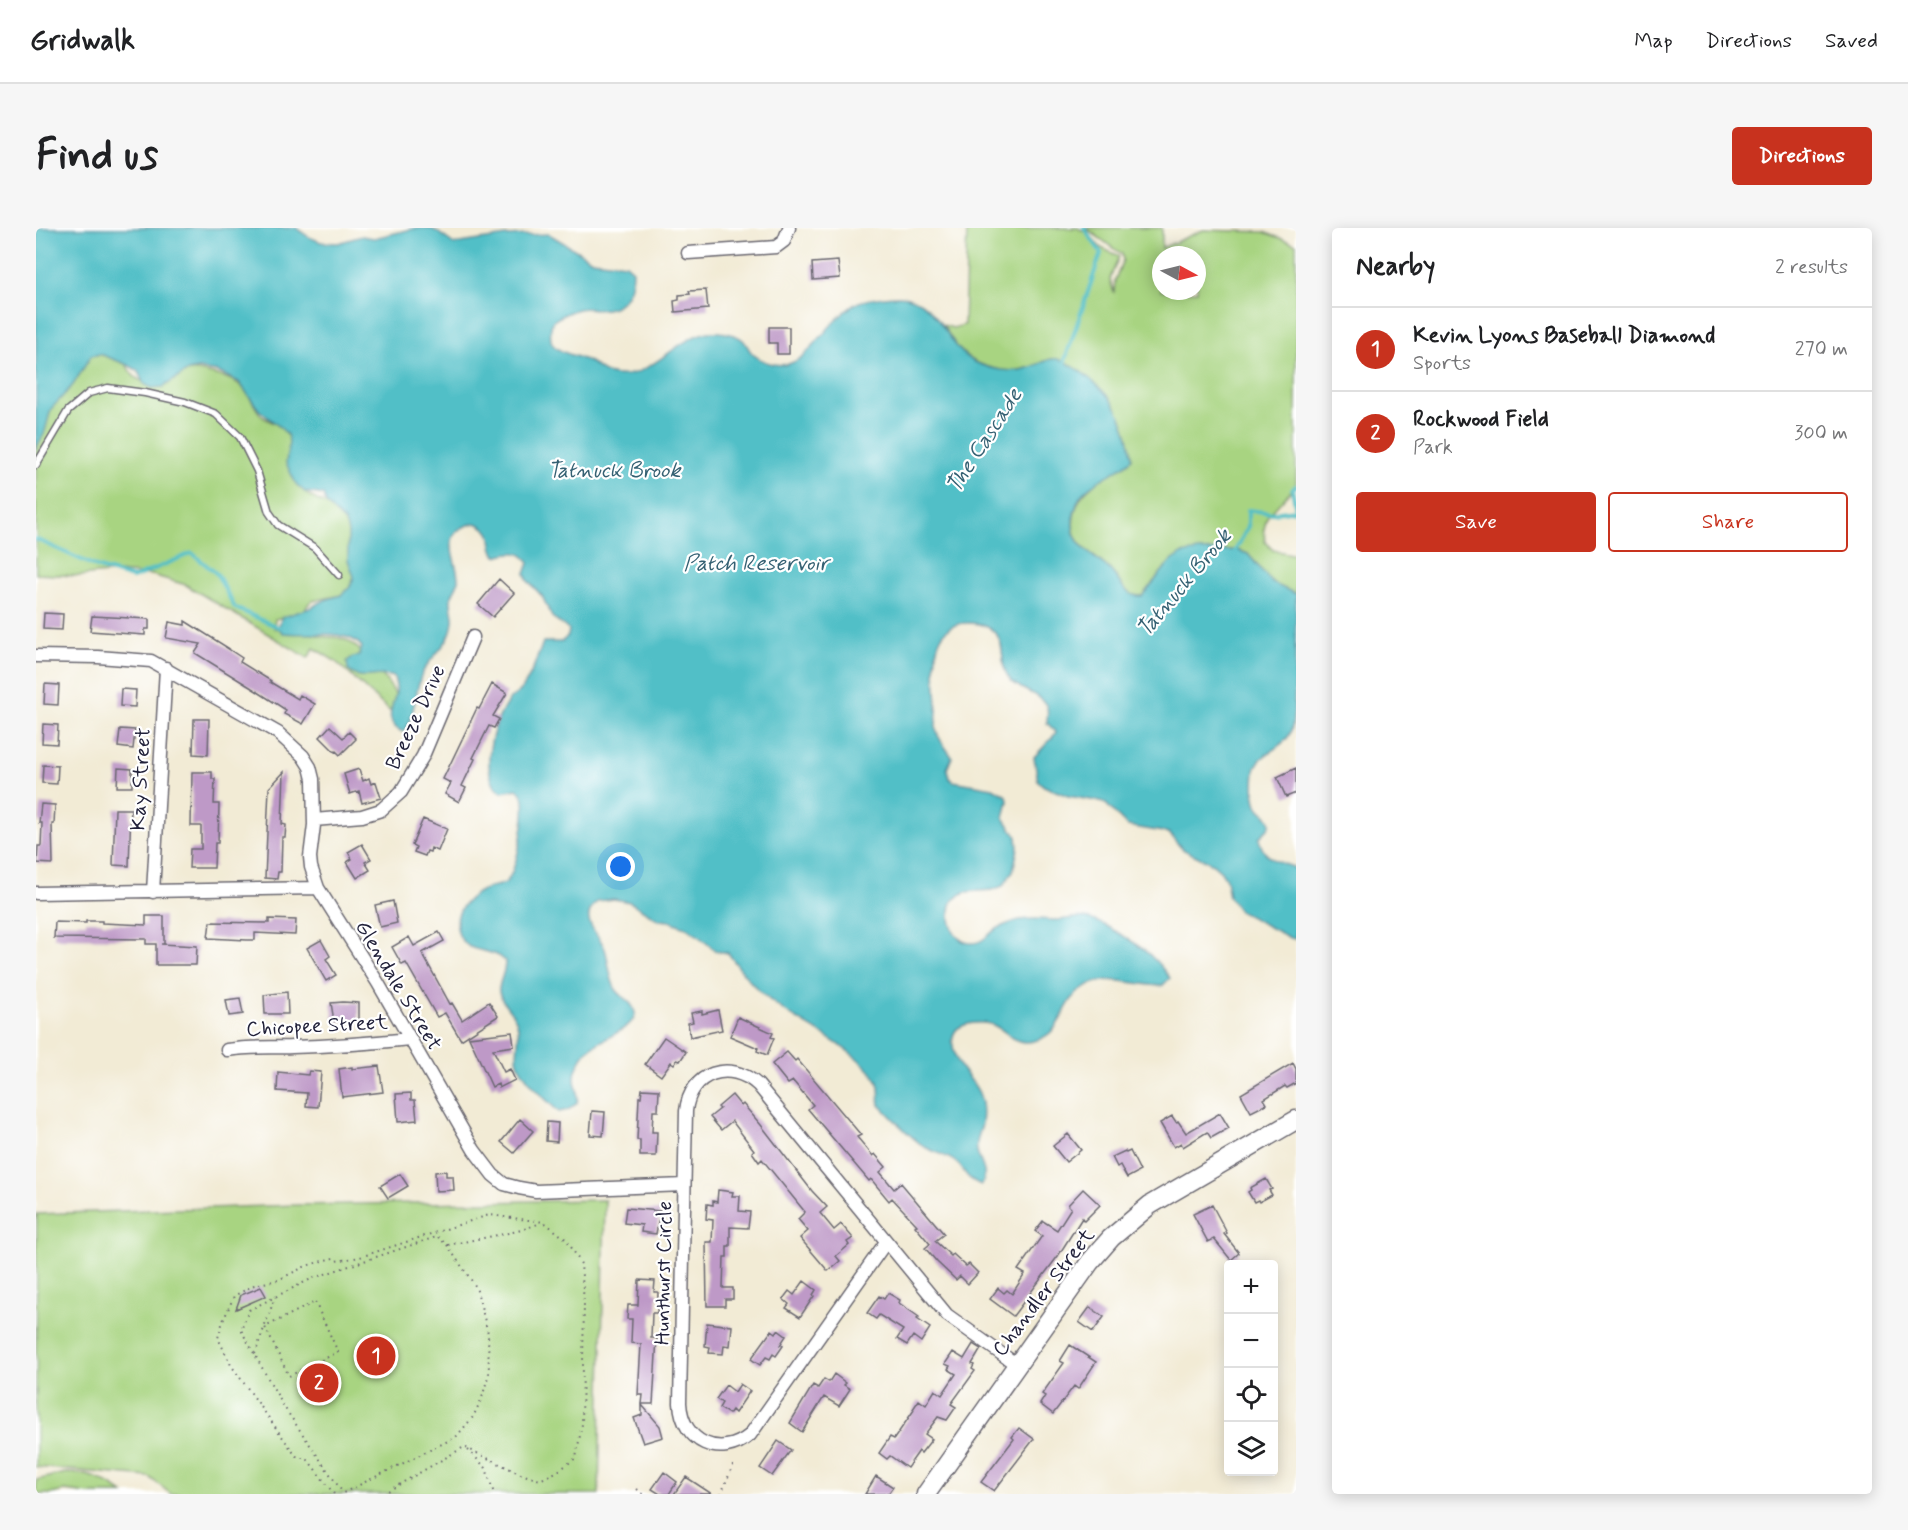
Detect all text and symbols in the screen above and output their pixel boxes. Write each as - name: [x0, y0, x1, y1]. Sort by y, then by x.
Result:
- text: Gridwalk: [30, 23, 135, 60]
- text: Map: [1634, 27, 1673, 55]
- text: Directions: [1706, 27, 1792, 55]
- text: Saved: [1825, 27, 1878, 55]
- button: Directions: [1732, 127, 1872, 185]
- text: Find us: [36, 129, 158, 184]
- north arrow: [1152, 246, 1206, 300]
- text: Nearby: [1356, 250, 1435, 284]
- text: 2 results: [1775, 254, 1848, 281]
- text: Kevin Lyons Baseball Diamond: [1413, 322, 1715, 350]
- text: 1: [1371, 336, 1380, 363]
- text: 270 m: [1795, 336, 1848, 363]
- text: Sports: [1413, 350, 1471, 377]
- water label: The Cascade: [940, 382, 1030, 499]
- text: Rockwood Field: [1413, 406, 1549, 434]
- text: 2: [1371, 420, 1380, 447]
- text: 300 m: [1794, 420, 1848, 447]
- text: Park: [1413, 434, 1453, 461]
- water label: Tatnuck Brook: [547, 457, 682, 485]
- button: Save: [1356, 492, 1596, 552]
- button: Share: [1608, 492, 1848, 552]
- water label: Tatnuck Brook: [1131, 522, 1239, 643]
- water label: Patch Reservoir: [683, 550, 831, 578]
- street label: Breeze Drive: [379, 660, 452, 774]
- street label: Kay Street: [124, 727, 158, 831]
- your location: [606, 852, 635, 881]
- street label: Glendale Street: [348, 915, 448, 1056]
- street label: Chicopee Street: [246, 1008, 389, 1044]
- street label: Hunthurst Circle: [649, 1201, 679, 1345]
- street label: Chandler Street: [986, 1222, 1102, 1362]
- map controls: [1224, 1260, 1278, 1476]
- button: +: [1224, 1260, 1278, 1314]
- button: −: [1224, 1314, 1278, 1368]
- pin: 1: [356, 1334, 396, 1378]
- pin: 2: [300, 1360, 338, 1406]
- button: locate: [1224, 1368, 1278, 1422]
- button: layers: [1224, 1422, 1278, 1476]

